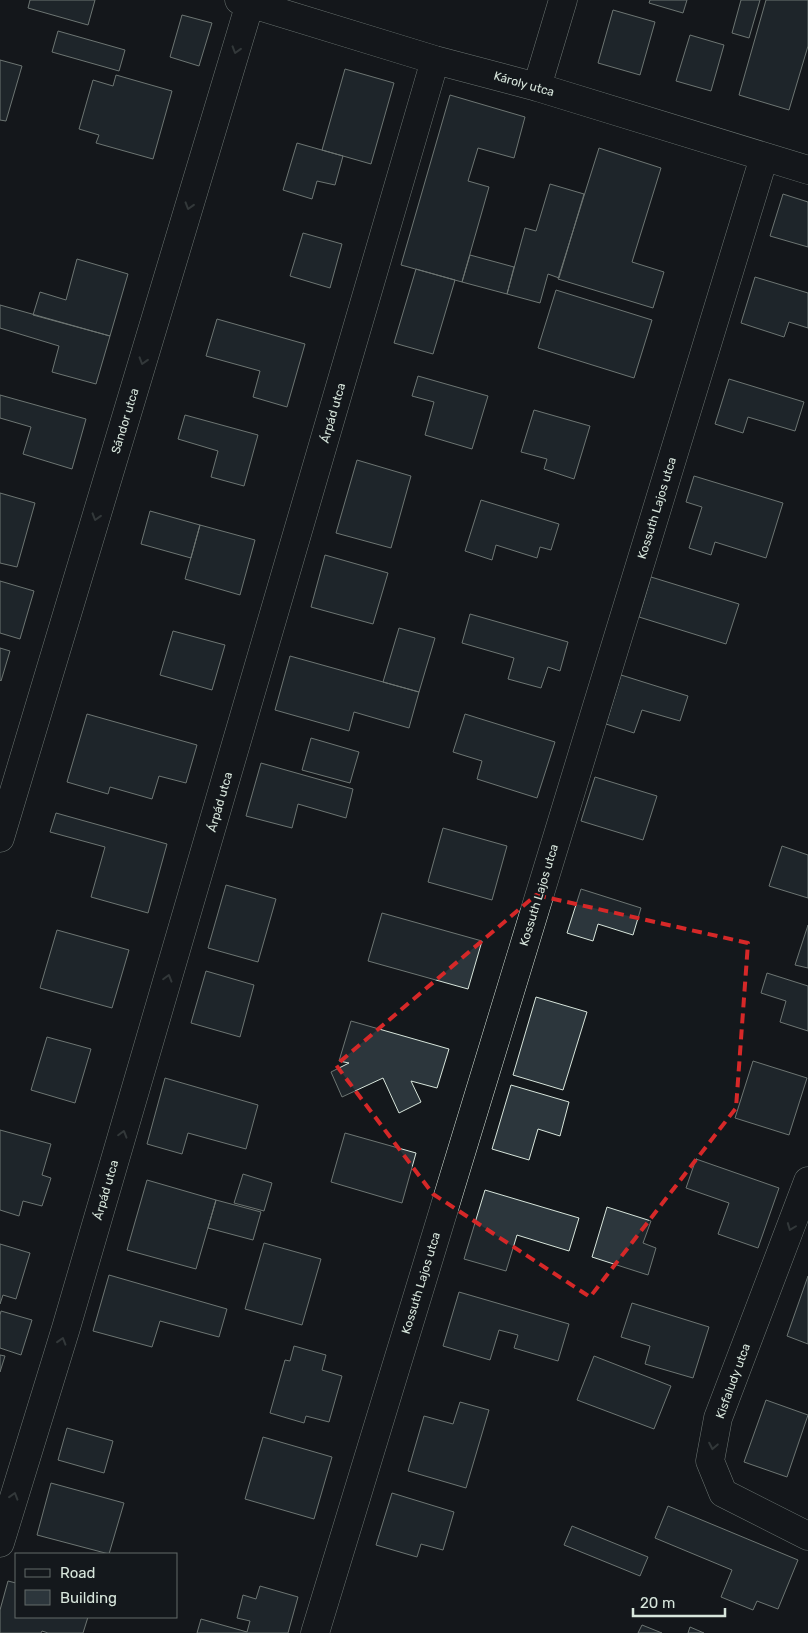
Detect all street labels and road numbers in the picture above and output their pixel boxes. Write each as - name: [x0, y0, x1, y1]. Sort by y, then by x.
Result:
- street label: Károly utca: [492, 69, 556, 99]
- street label: Árpád utca: [318, 381, 348, 445]
- street label: Sándor utca: [108, 387, 142, 455]
- street label: Kossuth Lajos utca: [635, 455, 679, 561]
- street label: Árpád utca: [205, 770, 235, 834]
- street label: Kossuth Lajos utca: [517, 842, 561, 948]
- street label: Árpád utca: [91, 1158, 121, 1222]
- street label: Kossuth Lajos utca: [399, 1230, 443, 1336]
- street label: Kisfaludy utca: [713, 1341, 753, 1421]

